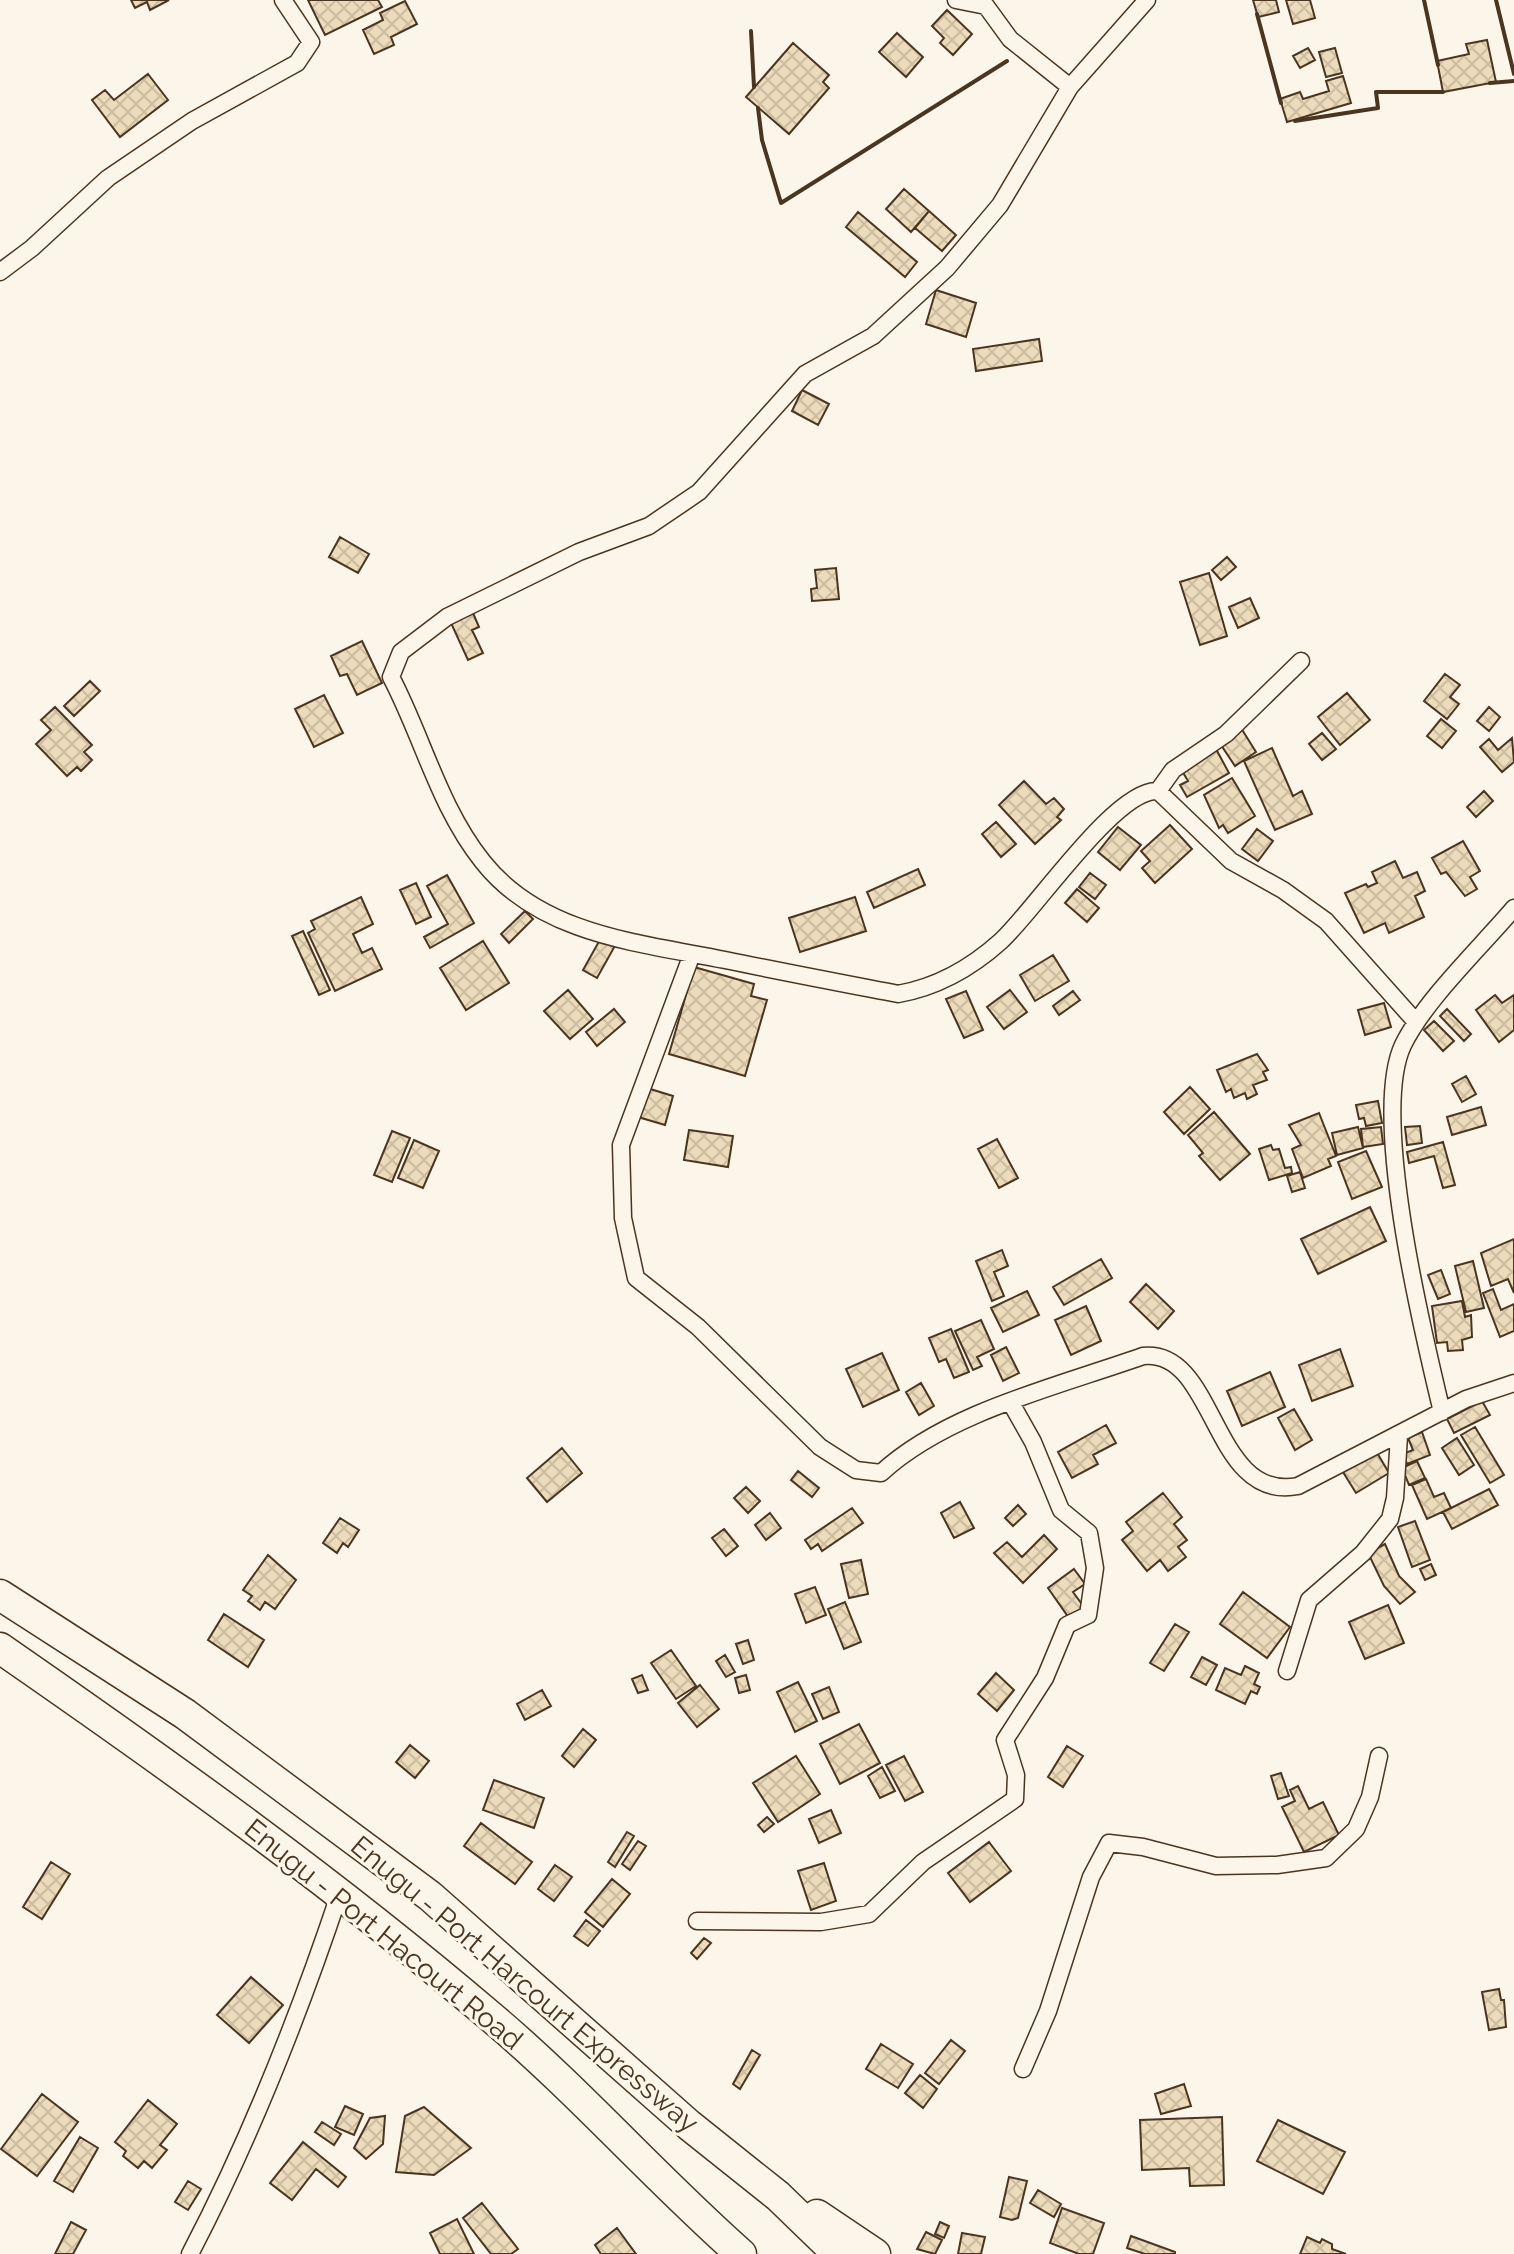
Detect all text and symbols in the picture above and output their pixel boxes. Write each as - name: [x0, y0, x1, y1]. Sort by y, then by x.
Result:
- street label: Enugu - Port Hacourt Road: [238, 1812, 529, 2057]
- street label: Enugu - Port Harcourt Expressway: [344, 1829, 705, 2140]

